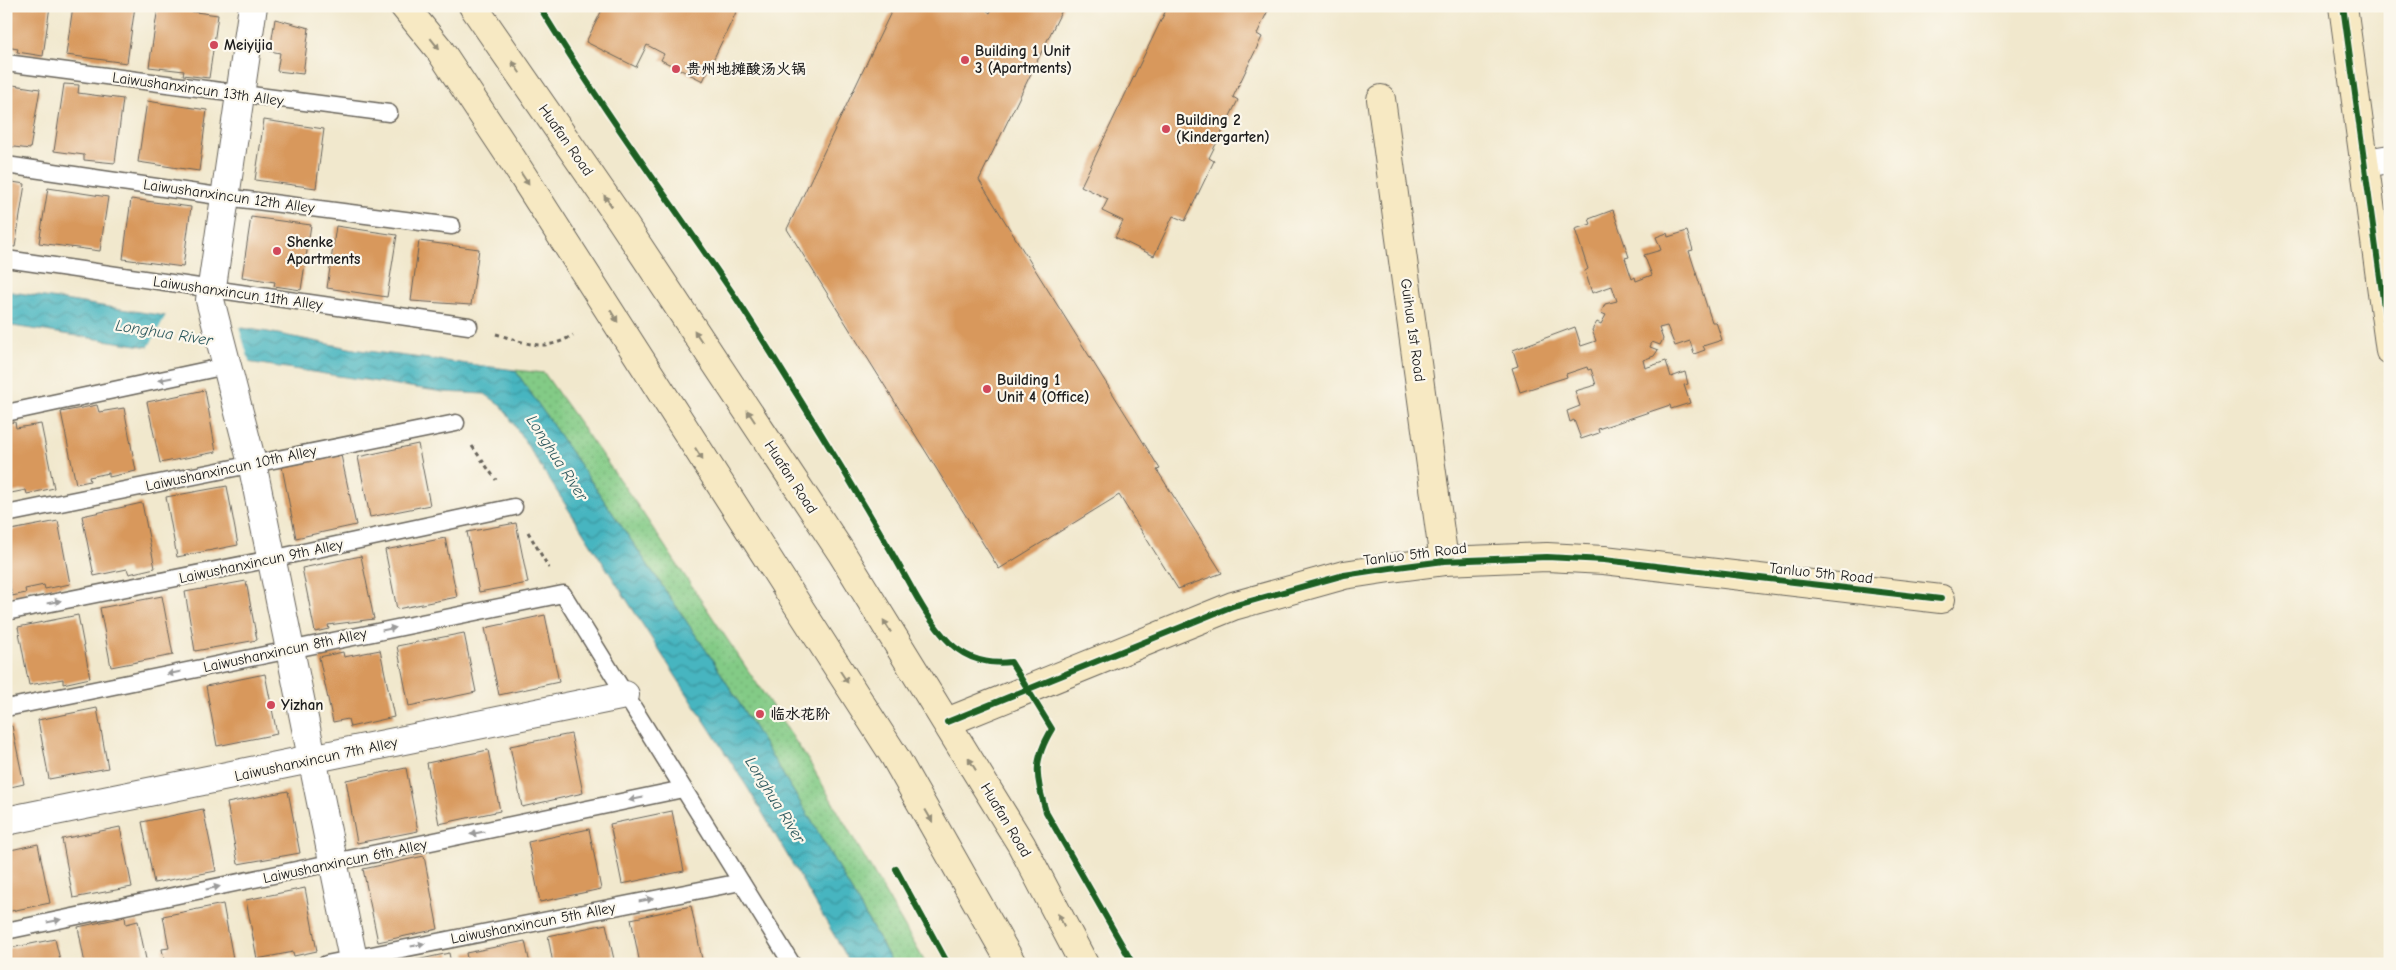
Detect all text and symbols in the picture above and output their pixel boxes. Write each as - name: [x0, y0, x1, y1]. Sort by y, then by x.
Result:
- place label: Meiyijia: [224, 36, 273, 54]
- one-way arrow: [429, 38, 440, 51]
- marker: Meiyijia: [208, 39, 220, 51]
- place label: Building 1 Unit 3 (Apartments): [975, 42, 1072, 77]
- marker: Building 1 Unit 3 (Apartments): [959, 54, 971, 66]
- one-way arrow: [511, 60, 520, 74]
- place label: 贵州地摊酸汤火锅: [686, 60, 806, 78]
- marker: 贵州地摊酸汤火锅: [670, 63, 682, 75]
- street label: Laiwushanxincun 13th Alley: [111, 68, 285, 110]
- street label: Huafan Road: [535, 101, 597, 179]
- place label: Building 2 (Kindergarten): [1176, 111, 1270, 146]
- marker: Building 2 (Kindergarten): [1160, 123, 1172, 135]
- one-way arrow: [521, 173, 530, 186]
- street label: Laiwushanxincun 12th Alley: [142, 175, 316, 217]
- one-way arrow: [603, 194, 613, 208]
- place label: Shenke Apartments: [287, 233, 360, 268]
- marker: Shenke Apartments: [271, 245, 283, 257]
- street label: Laiwushanxincun 11th Alley: [152, 272, 324, 314]
- street label: Guihua 1st Road: [1397, 277, 1429, 383]
- one-way arrow: [609, 309, 618, 322]
- water label: Longhua River: [114, 316, 215, 350]
- one-way arrow: [693, 329, 703, 343]
- place label: Building 1 Unit 4 (Office): [997, 371, 1089, 406]
- one-way arrow: [157, 376, 173, 384]
- marker: Building 1 Unit 4 (Office): [981, 383, 993, 395]
- one-way arrow: [746, 409, 756, 423]
- water label: Longhua River: [523, 412, 592, 505]
- street label: Huafan Road: [761, 437, 821, 517]
- street label: Laiwushanxincun 10th Alley: [144, 441, 318, 495]
- one-way arrow: [695, 447, 704, 460]
- street label: Laiwushanxincun 9th Alley: [177, 535, 345, 587]
- street label: Tanluo 5th Road: [1362, 539, 1468, 569]
- street label: Tanluo 5th Road: [1768, 559, 1874, 587]
- one-way arrow: [46, 598, 62, 606]
- one-way arrow: [882, 619, 891, 633]
- street label: Laiwushanxincun 8th Alley: [201, 624, 369, 676]
- one-way arrow: [381, 624, 397, 632]
- one-way arrow: [166, 669, 181, 677]
- one-way arrow: [839, 671, 848, 684]
- place label: Yizhan: [281, 696, 324, 714]
- marker: Yizhan: [265, 699, 277, 711]
- place label: 临水花阶: [770, 705, 830, 723]
- marker: 临水花阶: [754, 708, 766, 720]
- street label: Laiwushanxincun 7th Alley: [233, 733, 399, 785]
- water label: Longhua River: [741, 754, 809, 847]
- one-way arrow: [967, 758, 977, 771]
- street label: Huafan Road: [977, 780, 1035, 860]
- one-way arrow: [628, 795, 643, 803]
- one-way arrow: [924, 809, 933, 822]
- one-way arrow: [469, 829, 484, 837]
- street label: Laiwushanxincun 6th Alley: [261, 835, 429, 887]
- one-way arrow: [206, 884, 222, 892]
- one-way arrow: [638, 896, 654, 904]
- street label: Laiwushanxincun 5th Alley: [449, 898, 617, 948]
- one-way arrow: [1057, 913, 1065, 928]
- one-way arrow: [46, 917, 62, 925]
- one-way arrow: [410, 941, 426, 949]

